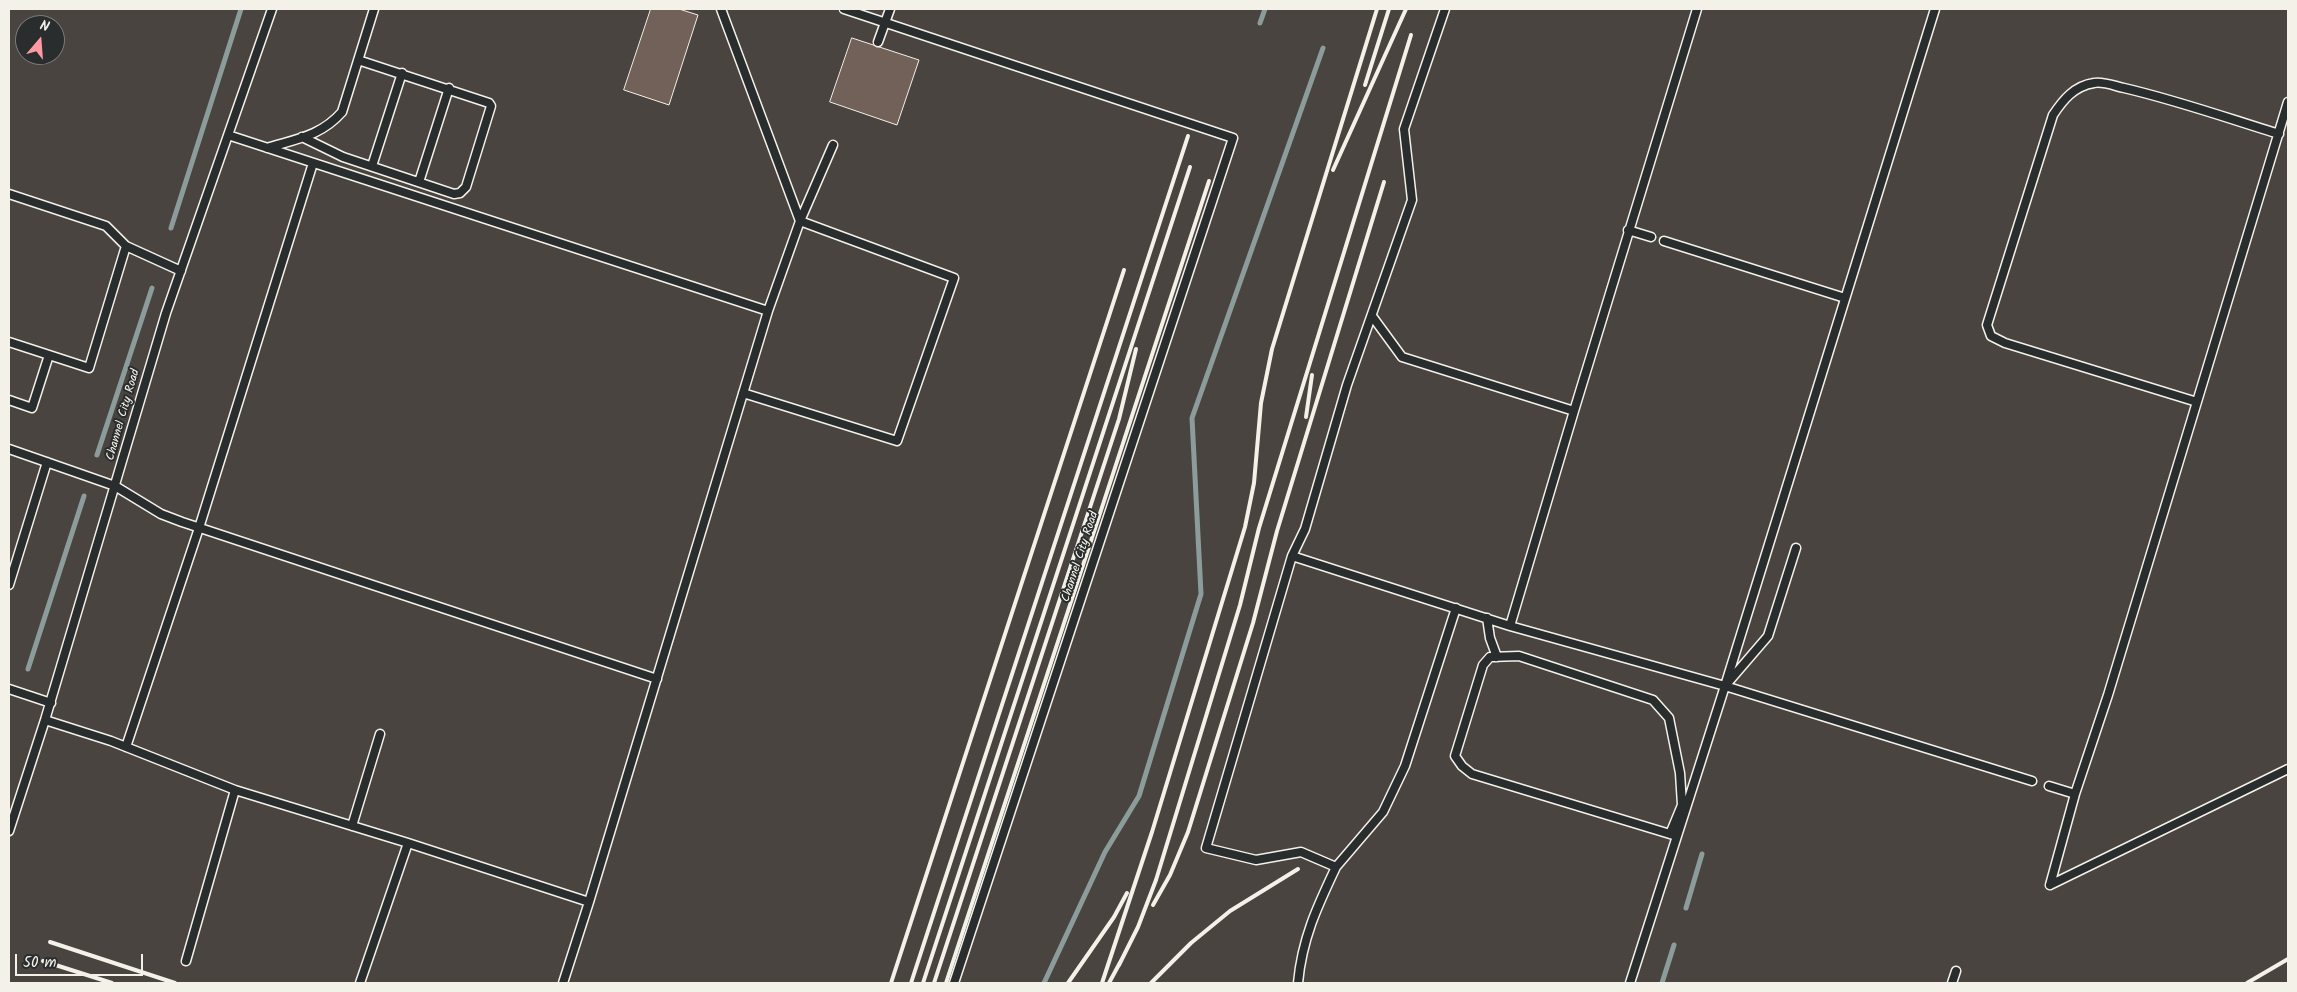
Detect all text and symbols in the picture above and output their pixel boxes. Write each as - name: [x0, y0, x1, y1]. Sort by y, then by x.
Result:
- north arrow: [15, 15, 65, 65]
- text: N: [37, 15, 52, 39]
- street label: Channel City Road: [104, 368, 144, 462]
- street label: Channel City Road: [1060, 510, 1102, 604]
- scale bar: [18, 944, 145, 976]
- text: 50 m: [23, 951, 57, 975]

